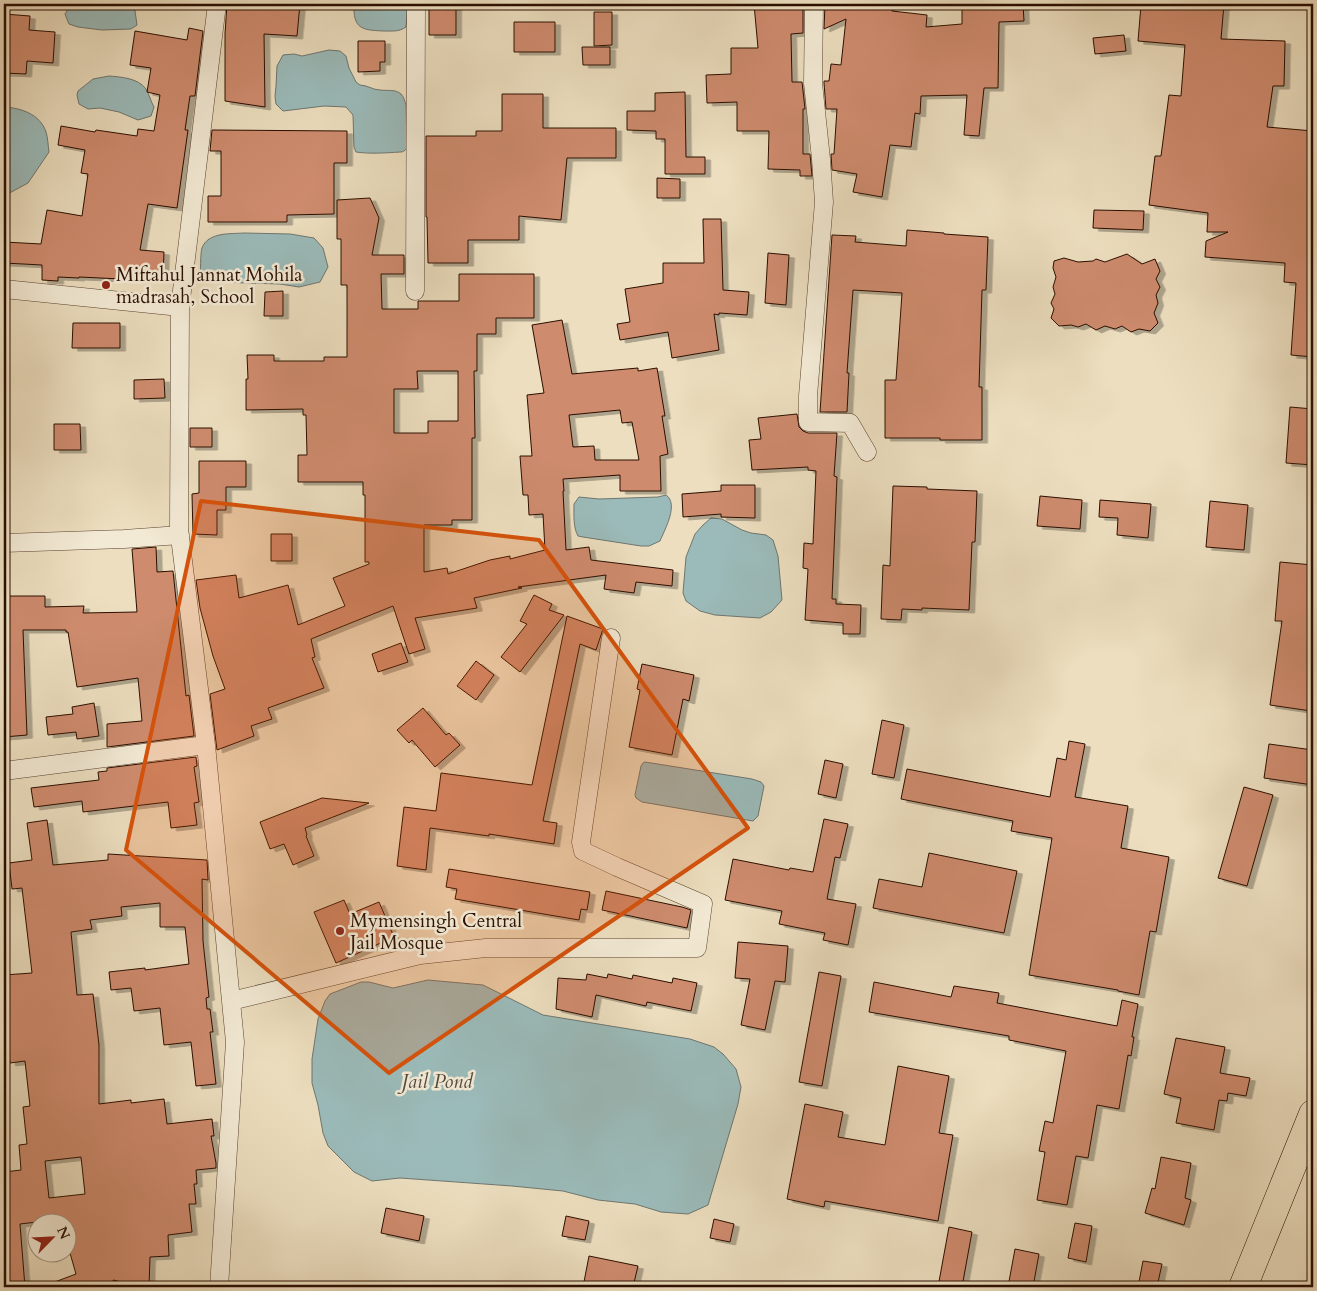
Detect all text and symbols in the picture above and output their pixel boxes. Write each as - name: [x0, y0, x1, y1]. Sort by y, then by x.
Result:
- place label: Miftahul Jannat Mohila madrasah, School: [116, 262, 303, 310]
- marker: Miftahul Jannat Mohila madrasah, School: [100, 279, 112, 291]
- place label: Mymensingh Central Jail Mosque: [347, 908, 522, 956]
- marker: Mymensingh Central Jail Mosque: [334, 925, 346, 937]
- water label: Jail Pond: [396, 1068, 474, 1095]
- north arrow: [28, 1214, 78, 1264]
- text: N: [52, 1223, 75, 1242]

